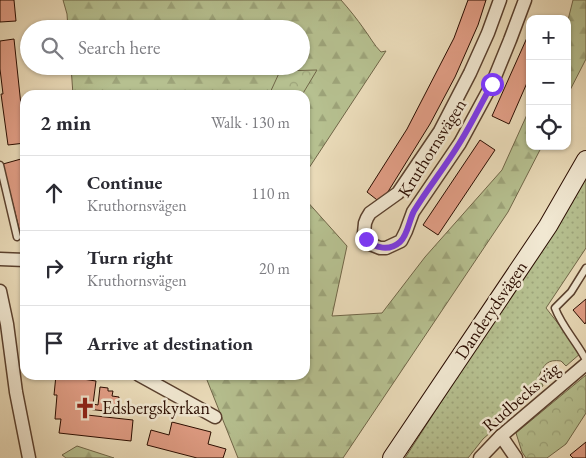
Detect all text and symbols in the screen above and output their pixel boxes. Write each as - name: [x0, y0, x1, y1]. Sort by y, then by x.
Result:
- map controls: [526, 15, 571, 150]
- button: +: [526, 15, 571, 60]
- search box: [20, 20, 310, 75]
- icon: search: [38, 34, 66, 62]
- text: Search here: [78, 35, 160, 60]
- button: −: [526, 60, 571, 105]
- route start: [481, 73, 504, 96]
- street label: Kruthornsvägen: [392, 94, 471, 201]
- button: locate: [526, 105, 571, 150]
- text: 2 min: [40, 109, 91, 136]
- text: Walk · 130 m: [211, 112, 290, 133]
- text: Continue: [87, 170, 162, 195]
- icon: ahead: [40, 179, 68, 207]
- text: 110 m: [251, 183, 290, 204]
- text: Kruthornsvägen: [87, 195, 187, 216]
- route end: [355, 228, 378, 251]
- text: Turn right: [87, 245, 173, 270]
- icon: right: [40, 254, 68, 282]
- street label: Danderydsvägen: [449, 256, 532, 363]
- text: 20 m: [259, 258, 290, 279]
- text: Kruthornsvägen: [87, 270, 187, 291]
- icon: arrive: [40, 329, 68, 357]
- text: Arrive at destination: [87, 331, 253, 356]
- street label: Rudbecks väg: [477, 357, 564, 437]
- church icon: Edsbergskyrkan: [72, 395, 98, 421]
- place label: Edsbergskyrkan: [102, 396, 211, 419]

